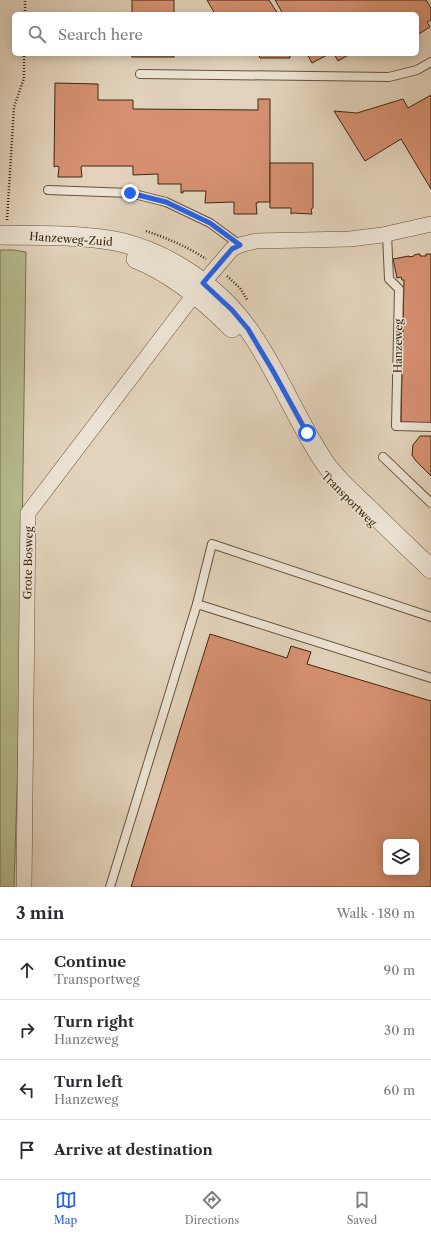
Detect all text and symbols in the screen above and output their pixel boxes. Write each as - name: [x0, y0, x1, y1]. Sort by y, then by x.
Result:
- search box: [12, 12, 419, 56]
- icon: search: [26, 23, 48, 45]
- text: Search here: [58, 25, 143, 44]
- route end: [121, 184, 139, 202]
- street label: Hanzeweg-Zuid: [29, 229, 113, 249]
- street label: Hanzeweg: [391, 318, 405, 373]
- route start: [298, 424, 316, 442]
- street label: Transportweg: [318, 468, 380, 530]
- street label: Grote Bosweg: [20, 526, 36, 600]
- map controls: [383, 839, 419, 875]
- button: layers: [383, 839, 419, 875]
- text: 3 min: [16, 903, 65, 923]
- text: Walk · 180 m: [336, 905, 415, 921]
- text: Continue: [54, 952, 126, 971]
- icon: ahead: [16, 959, 38, 981]
- text: 90 m: [384, 962, 415, 978]
- text: Transportweg: [54, 971, 140, 987]
- text: Turn right: [54, 1012, 134, 1031]
- icon: right: [16, 1019, 38, 1041]
- text: 30 m: [384, 1022, 415, 1038]
- text: Hanzeweg: [54, 1031, 118, 1047]
- text: Turn left: [54, 1072, 123, 1091]
- icon: left: [16, 1079, 38, 1101]
- text: 60 m: [384, 1082, 415, 1098]
- text: Hanzeweg: [54, 1091, 118, 1107]
- icon: arrive: [16, 1139, 38, 1161]
- text: Arrive at destination: [54, 1140, 213, 1159]
- tab: Map: [54, 1189, 77, 1227]
- tab: Directions: [185, 1189, 239, 1227]
- tab: Saved: [347, 1189, 377, 1227]

